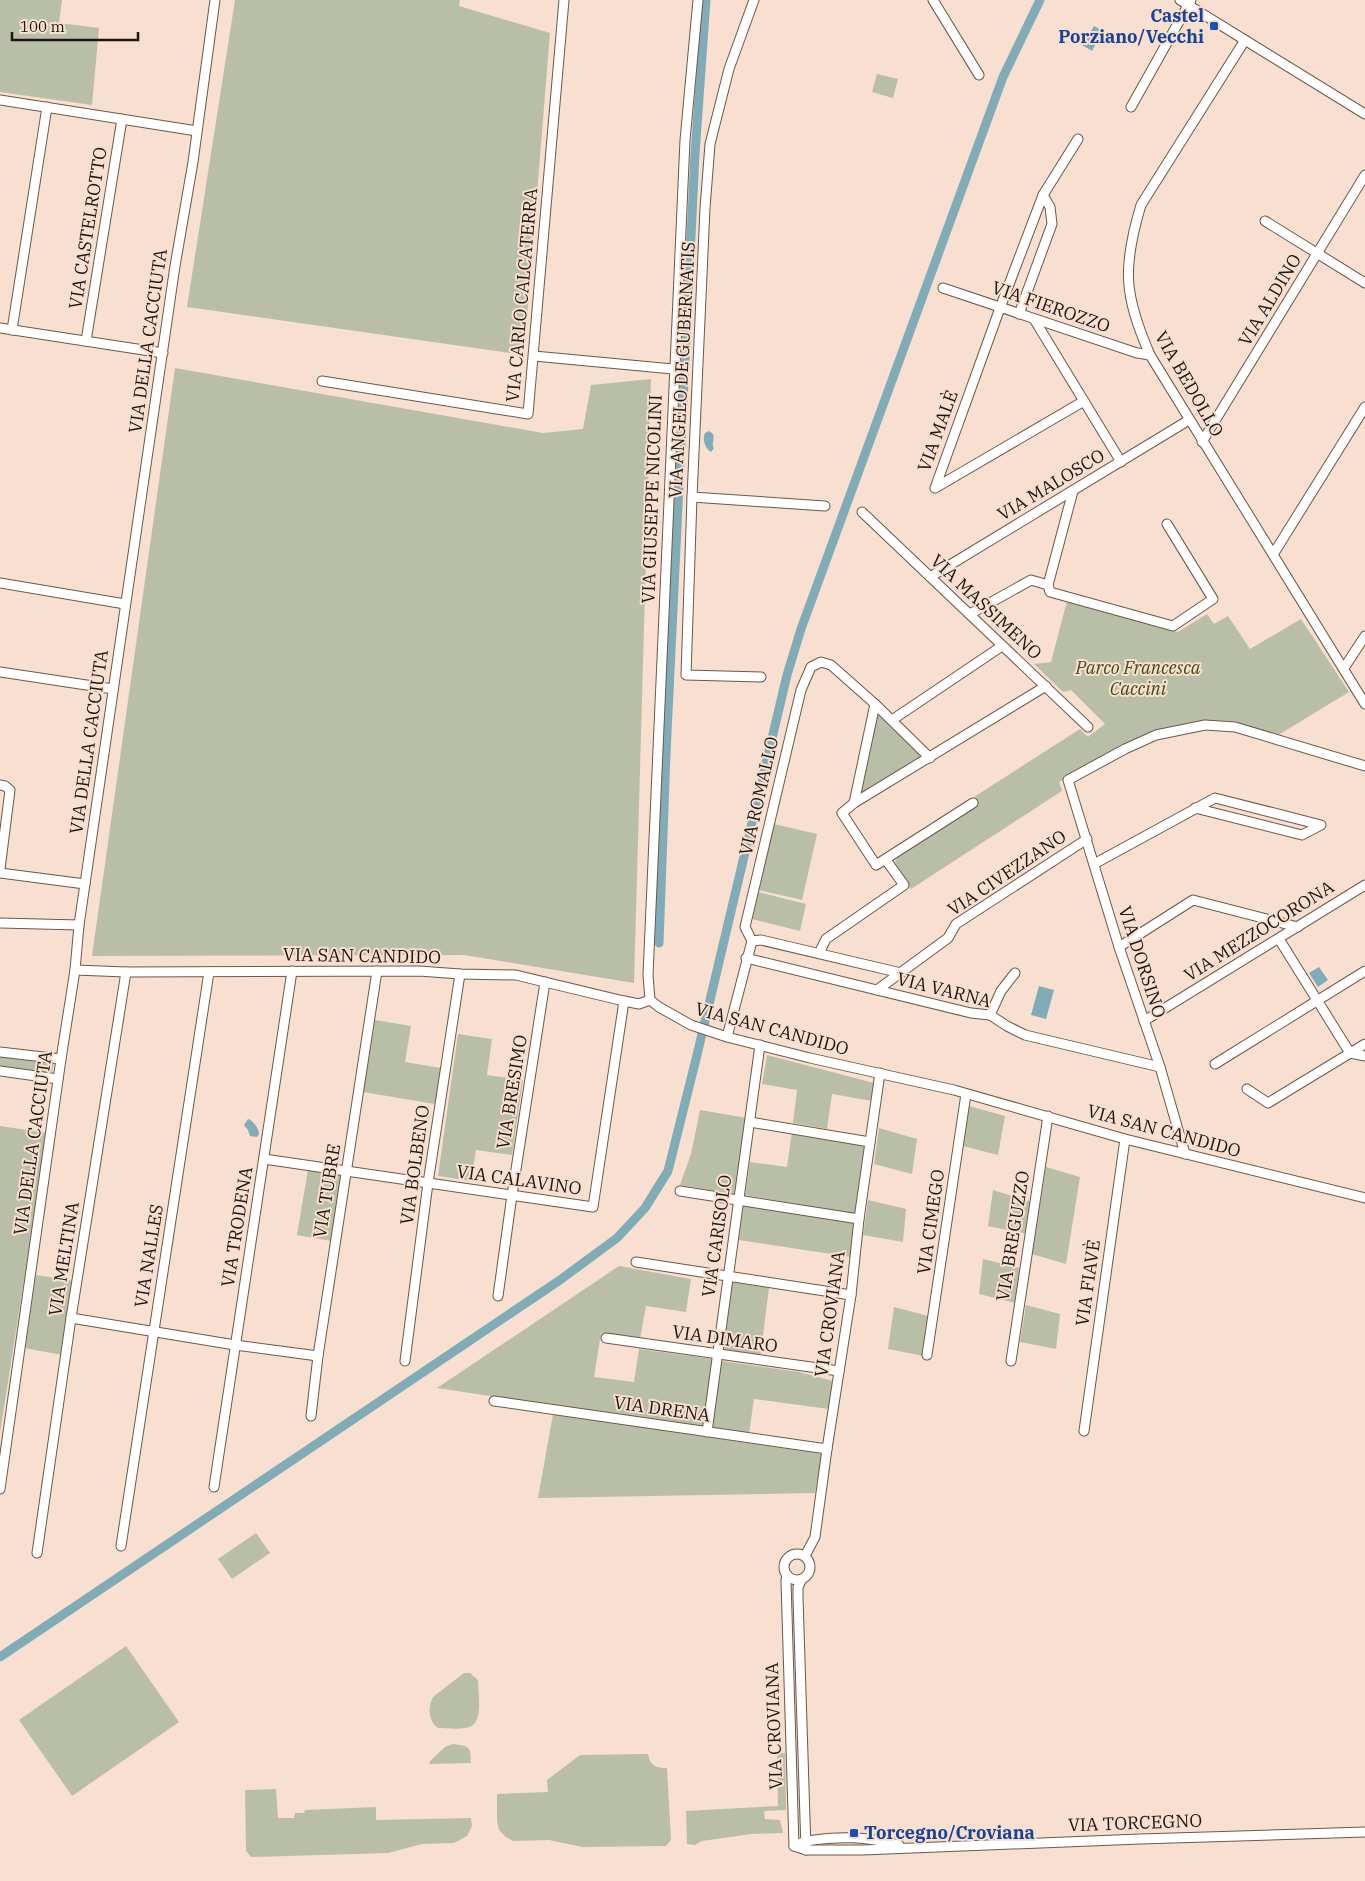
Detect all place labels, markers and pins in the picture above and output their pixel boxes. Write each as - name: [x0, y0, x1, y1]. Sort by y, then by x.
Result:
- place label: Castel Porziano/Vecchi: [1058, 4, 1204, 48]
- marker: Castel Porziano/Vecchi: [1208, 20, 1220, 32]
- place label: Torcegno/Croviana: [864, 1821, 1035, 1844]
- marker: Torcegno/Croviana: [848, 1827, 860, 1839]

